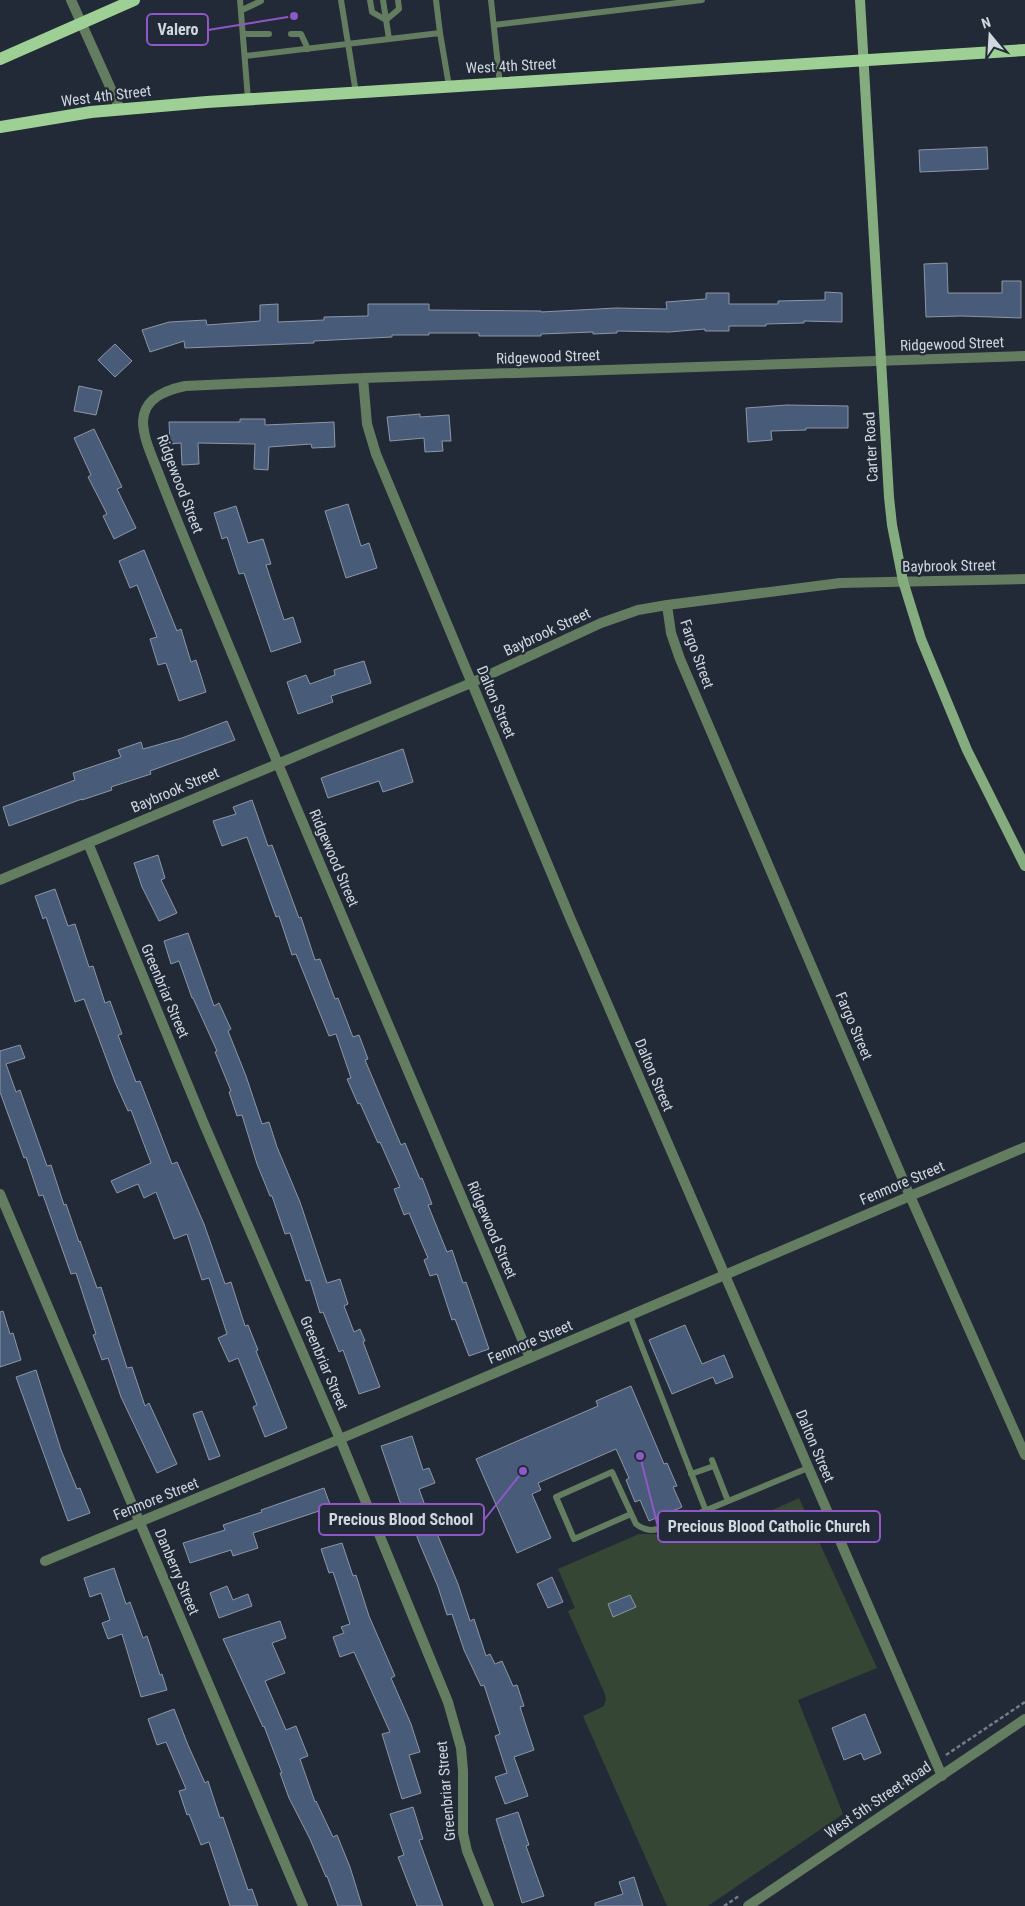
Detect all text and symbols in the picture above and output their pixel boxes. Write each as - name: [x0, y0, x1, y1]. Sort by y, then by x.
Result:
- north arrow: [965, 10, 1015, 60]
- callout: Valero: [147, 14, 208, 45]
- text: N: [979, 14, 993, 32]
- text: Valero: [157, 20, 199, 39]
- street label: West 4th Street: [465, 55, 557, 77]
- street label: West 4th Street: [60, 82, 152, 110]
- street label: Ridgewood Street: [900, 333, 1004, 355]
- street label: Ridgewood Street: [496, 346, 600, 368]
- street label: Carter Road: [860, 411, 882, 483]
- street label: Ridgewood Street: [153, 432, 207, 536]
- street label: Baybrook Street: [902, 556, 996, 576]
- street label: Baybrook Street: [501, 604, 593, 660]
- street label: Fargo Street: [676, 617, 718, 691]
- street label: Dalton Street: [473, 663, 519, 741]
- street label: Baybrook Street: [128, 763, 222, 817]
- street label: Ridgewood Street: [305, 807, 363, 909]
- street label: Greenbriar Street: [137, 941, 193, 1041]
- street label: Fargo Street: [832, 989, 876, 1063]
- street label: Dalton Street: [631, 1036, 677, 1114]
- street label: Fenmore Street: [857, 1157, 947, 1209]
- street label: Ridgewood Street: [463, 1179, 521, 1281]
- street label: Greenbriar Street: [296, 1313, 352, 1413]
- street label: Fenmore Street: [485, 1316, 575, 1368]
- street label: Dalton Street: [792, 1407, 838, 1485]
- street label: Fenmore Street: [111, 1474, 201, 1524]
- callout: Precious Blood School: [319, 1504, 484, 1535]
- text: Precious Blood School: [329, 1510, 473, 1529]
- callout: Precious Blood Catholic Church: [658, 1511, 880, 1542]
- text: Precious Blood Catholic Church: [668, 1517, 870, 1536]
- street label: Danberry Street: [151, 1526, 203, 1618]
- street label: Greenbriar Street: [433, 1740, 459, 1842]
- street label: West 5th Street Road: [821, 1758, 935, 1842]

